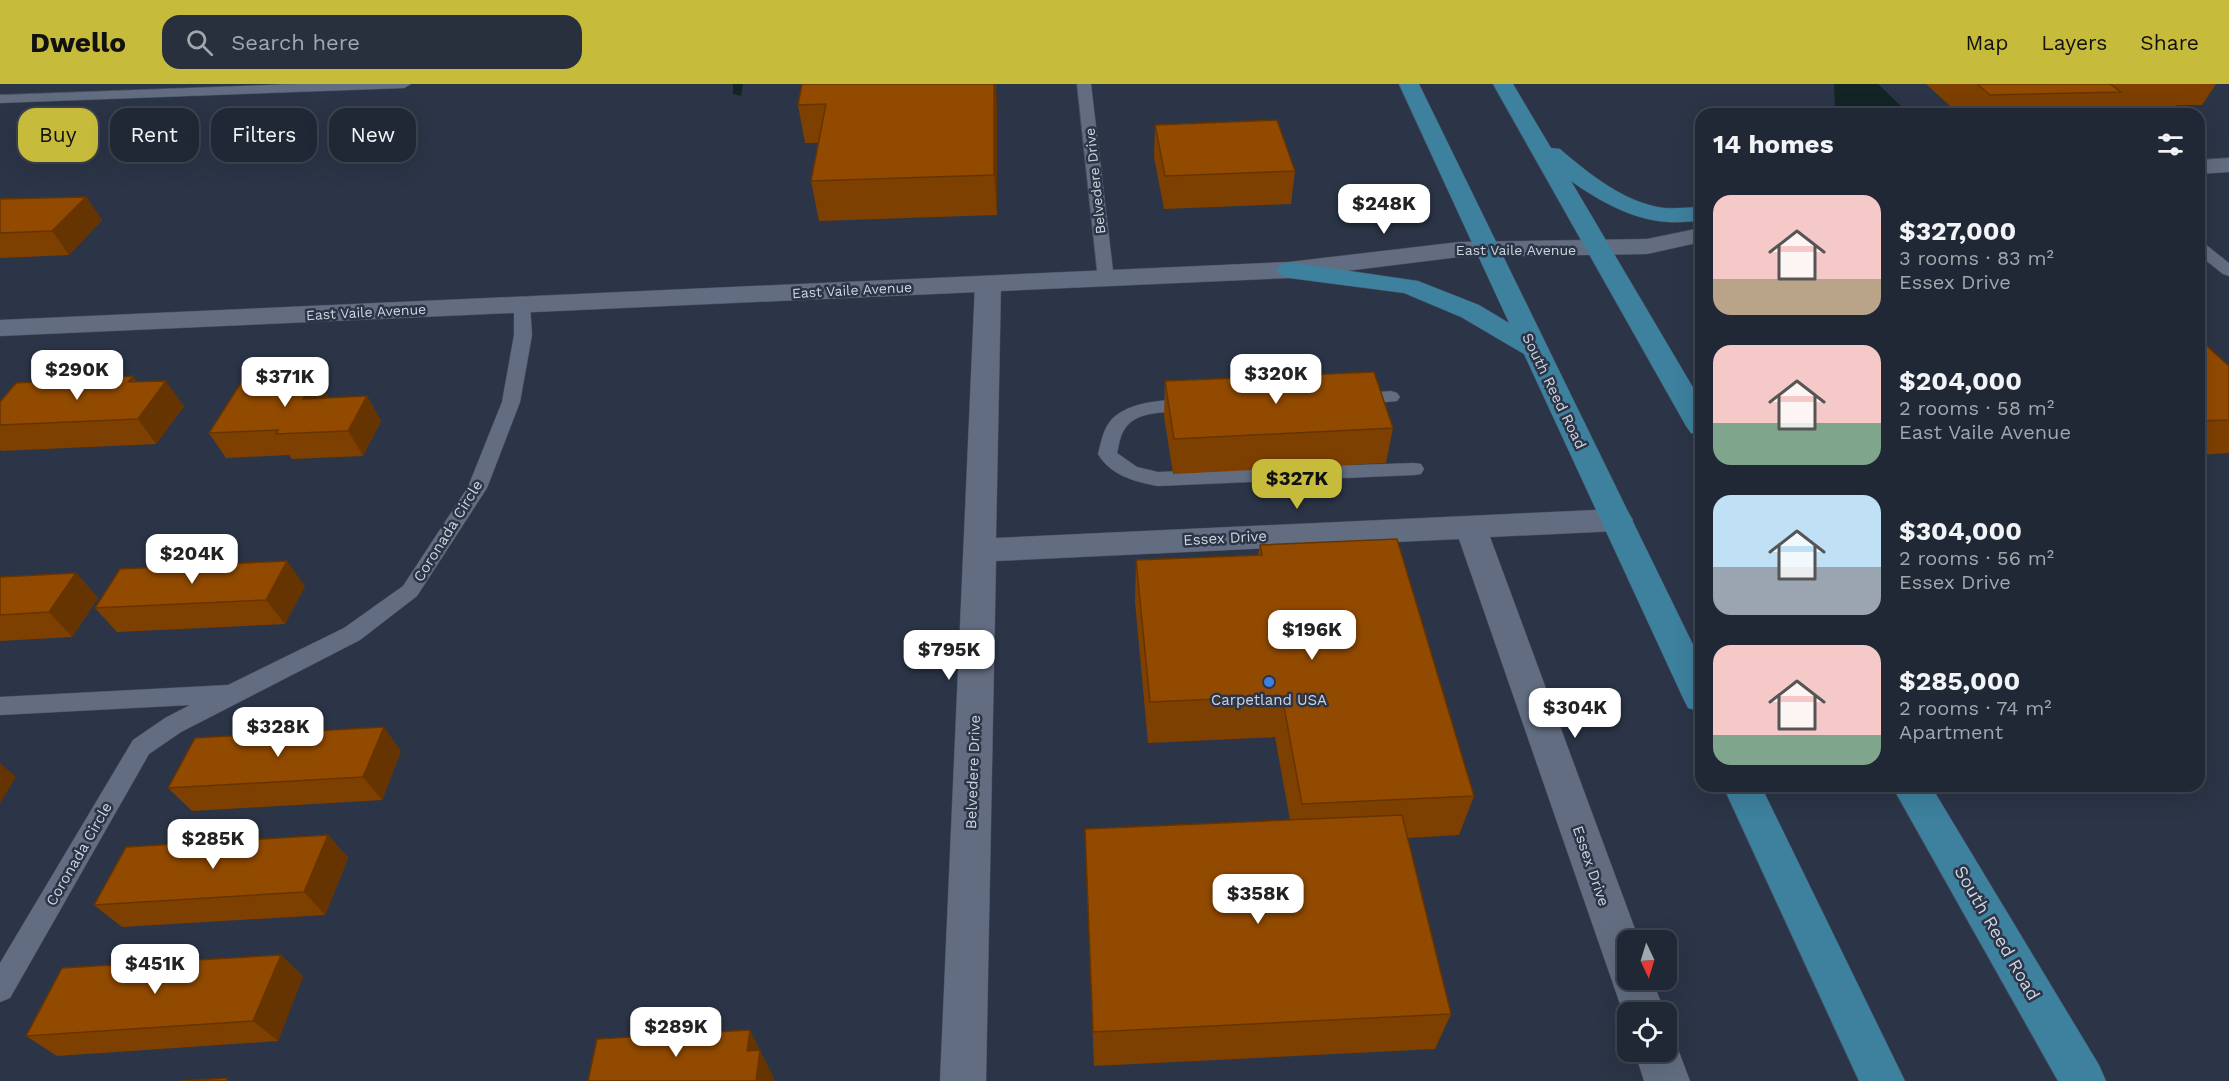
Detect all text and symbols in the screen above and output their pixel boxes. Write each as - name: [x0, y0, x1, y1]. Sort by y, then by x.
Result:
- search box: [162, 15, 582, 69]
- text: Dwello: [30, 26, 126, 59]
- icon: search: [183, 26, 216, 59]
- text: Search here: [231, 30, 360, 55]
- text: Map: [1965, 30, 2008, 55]
- text: Layers: [2041, 30, 2107, 55]
- text: Share: [2140, 30, 2199, 55]
- chip: Buy: [18, 108, 98, 162]
- chip: Rent: [110, 108, 199, 162]
- chip: Filters: [211, 108, 317, 162]
- chip: New: [329, 108, 416, 162]
- street label: Belvedere Drive: [1081, 127, 1109, 235]
- icon: filters: [2154, 128, 2187, 161]
- text: 14 homes: [1713, 129, 1834, 159]
- pin: $248K: [1342, 184, 1426, 235]
- text: $248K: [1352, 191, 1416, 215]
- text: $327,000: [1899, 216, 2016, 246]
- icon: home: [1761, 219, 1833, 291]
- street label: East Vaile Avenue: [1456, 242, 1576, 258]
- text: 3 rooms · 83 m²: [1899, 246, 2054, 270]
- text: Essex Drive: [1899, 270, 2011, 294]
- street label: East Vaile Avenue: [791, 279, 913, 301]
- street label: East Vaile Avenue: [305, 301, 427, 323]
- street label: South Reed Road: [1518, 330, 1590, 452]
- pin: $290K: [35, 350, 119, 401]
- pin: $320K: [1234, 354, 1318, 405]
- text: $290K: [45, 357, 109, 381]
- pin: $371K: [243, 357, 327, 408]
- text: $320K: [1244, 361, 1308, 385]
- text: $371K: [256, 364, 314, 388]
- text: $204,000: [1899, 366, 2022, 396]
- icon: home: [1761, 369, 1833, 441]
- text: 2 rooms · 58 m²: [1899, 396, 2054, 420]
- text: East Vaile Avenue: [1899, 420, 2071, 444]
- pin: $327K: [1255, 459, 1339, 510]
- text: $327K: [1266, 466, 1328, 490]
- street label: Coronada Circle: [410, 477, 486, 585]
- text: $304,000: [1899, 516, 2022, 546]
- icon: home: [1761, 519, 1833, 591]
- street label: Essex Drive: [1183, 527, 1267, 549]
- pin: $204K: [150, 534, 234, 585]
- text: $204K: [160, 541, 224, 565]
- text: 2 rooms · 56 m²: [1899, 546, 2054, 570]
- text: Essex Drive: [1899, 570, 2011, 594]
- pin: $196K: [1270, 610, 1354, 661]
- text: $196K: [1282, 617, 1342, 641]
- pin: $795K: [907, 630, 991, 681]
- text: $795K: [918, 637, 980, 661]
- text: $285,000: [1899, 666, 2020, 696]
- icon: home: [1761, 669, 1833, 741]
- marker: Carpetland USA: [1262, 675, 1276, 689]
- pin: $304K: [1533, 688, 1617, 739]
- place label: Carpetland USA: [1211, 691, 1327, 709]
- text: $304K: [1543, 695, 1607, 719]
- text: 2 rooms · 74 m²: [1899, 696, 2052, 720]
- pin: $328K: [236, 707, 320, 758]
- text: $328K: [247, 714, 310, 738]
- street label: Belvedere Drive: [962, 715, 984, 829]
- text: Apartment: [1899, 720, 2003, 744]
- street label: Coronada Circle: [42, 799, 116, 909]
- pin: $285K: [171, 819, 255, 870]
- street label: Essex Drive: [1569, 823, 1613, 909]
- text: $285K: [182, 826, 244, 850]
- street label: South Reed Road: [1950, 862, 2045, 1004]
- pin: $358K: [1216, 874, 1300, 925]
- text: $358K: [1227, 881, 1289, 905]
- north arrow: [1617, 930, 1677, 990]
- map controls: [1617, 930, 1677, 1062]
- pin: $451K: [113, 944, 197, 995]
- text: $451K: [125, 951, 185, 975]
- button: locate: [1617, 1002, 1677, 1062]
- pin: $289K: [634, 1007, 718, 1058]
- text: $289K: [644, 1014, 708, 1038]

